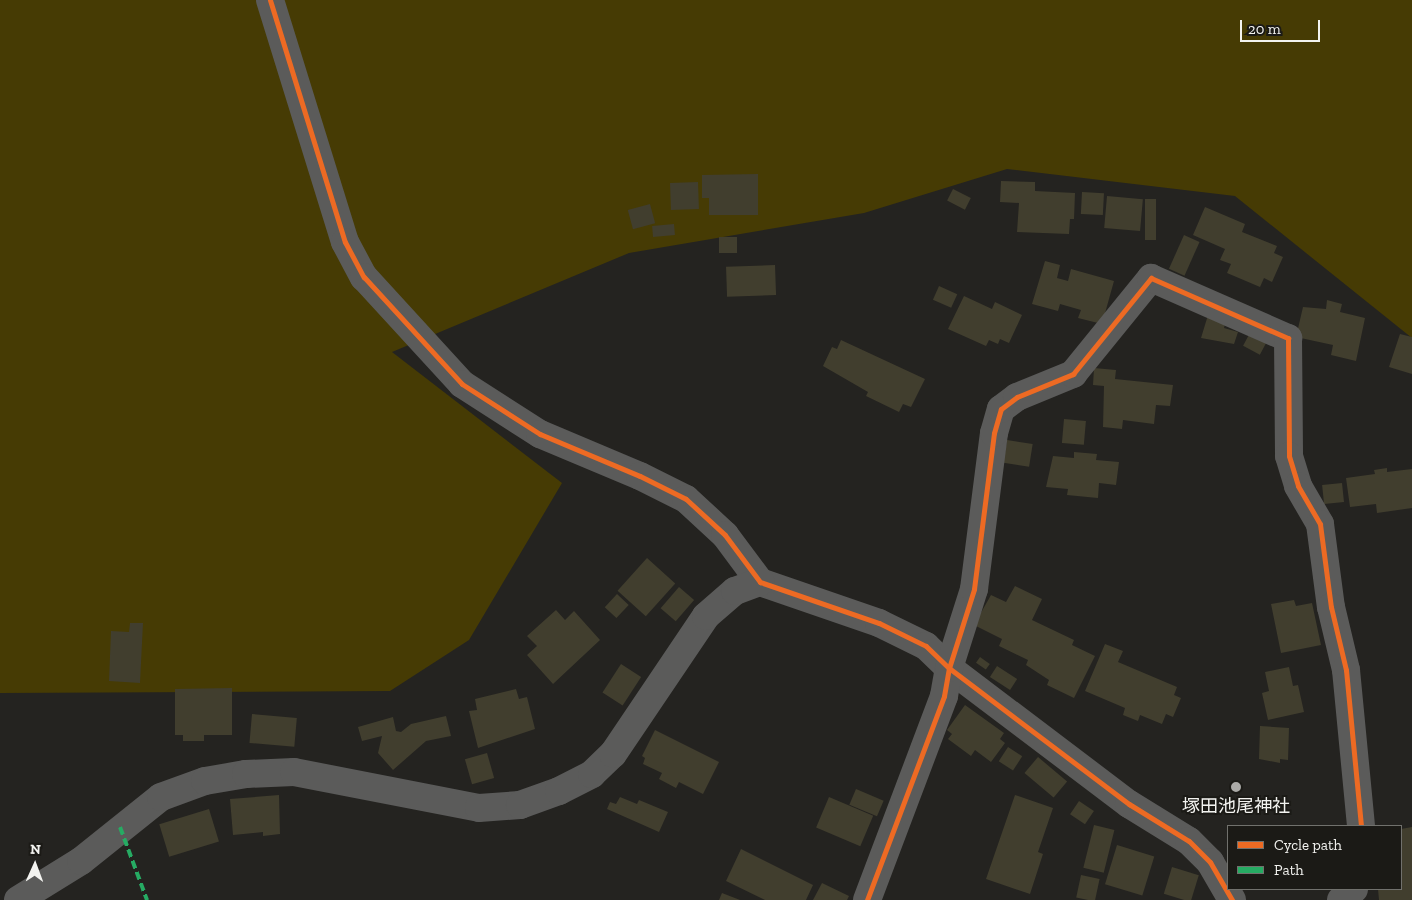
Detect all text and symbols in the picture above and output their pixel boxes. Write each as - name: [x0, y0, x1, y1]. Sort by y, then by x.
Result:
- scale bar: [1242, 10, 1322, 42]
- text: 20 m: [1248, 20, 1281, 38]
- marker: 塚田池尾神社: [1230, 781, 1242, 793]
- place label: 塚田池尾神社: [1182, 795, 1290, 817]
- legend: [1227, 825, 1402, 890]
- text: Cycle path: [1274, 836, 1342, 854]
- north arrow: [10, 840, 60, 890]
- text: N: [30, 841, 41, 858]
- text: Path: [1274, 861, 1304, 879]

